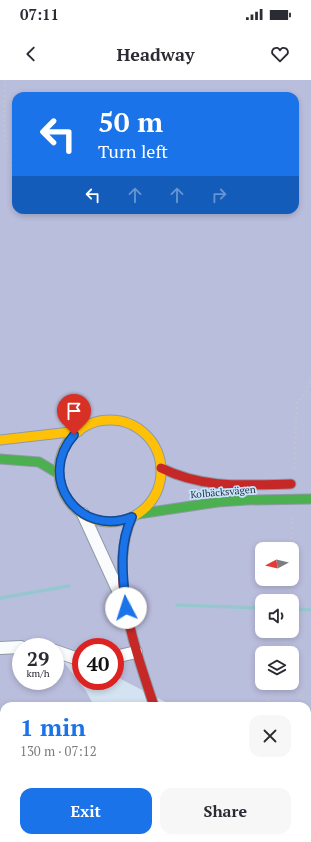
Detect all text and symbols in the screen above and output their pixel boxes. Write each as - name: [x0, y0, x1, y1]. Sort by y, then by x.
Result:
- text: 07:11: [20, 4, 59, 24]
- text: Headway: [117, 42, 194, 66]
- icon: back: [20, 43, 42, 65]
- icon: heart: [269, 43, 291, 65]
- text: 50 m: [98, 103, 163, 140]
- icon: left: [32, 108, 84, 160]
- text: Turn left: [98, 139, 168, 163]
- icon: left: [82, 184, 104, 206]
- icon: ahead: [124, 184, 146, 206]
- icon: ahead: [166, 184, 188, 206]
- icon: right: [208, 184, 230, 206]
- pin: [57, 394, 91, 435]
- icon: arrive: [63, 400, 85, 422]
- street label: Kolbäcksvägen: [190, 483, 256, 501]
- north arrow: [255, 542, 299, 586]
- map controls: [255, 542, 299, 690]
- position arrow: [105, 587, 147, 629]
- button: sound: [255, 594, 299, 638]
- speed limit sign: 40: [72, 638, 124, 690]
- text: 29: [27, 645, 49, 672]
- button: layers: [255, 646, 299, 690]
- text: km/h: [26, 667, 50, 680]
- text: 1 min: [20, 711, 86, 743]
- button: close: [249, 715, 291, 757]
- text: 130 m · 07:12: [20, 742, 97, 760]
- button: Exit: [20, 788, 152, 834]
- button: Share: [160, 788, 291, 834]

